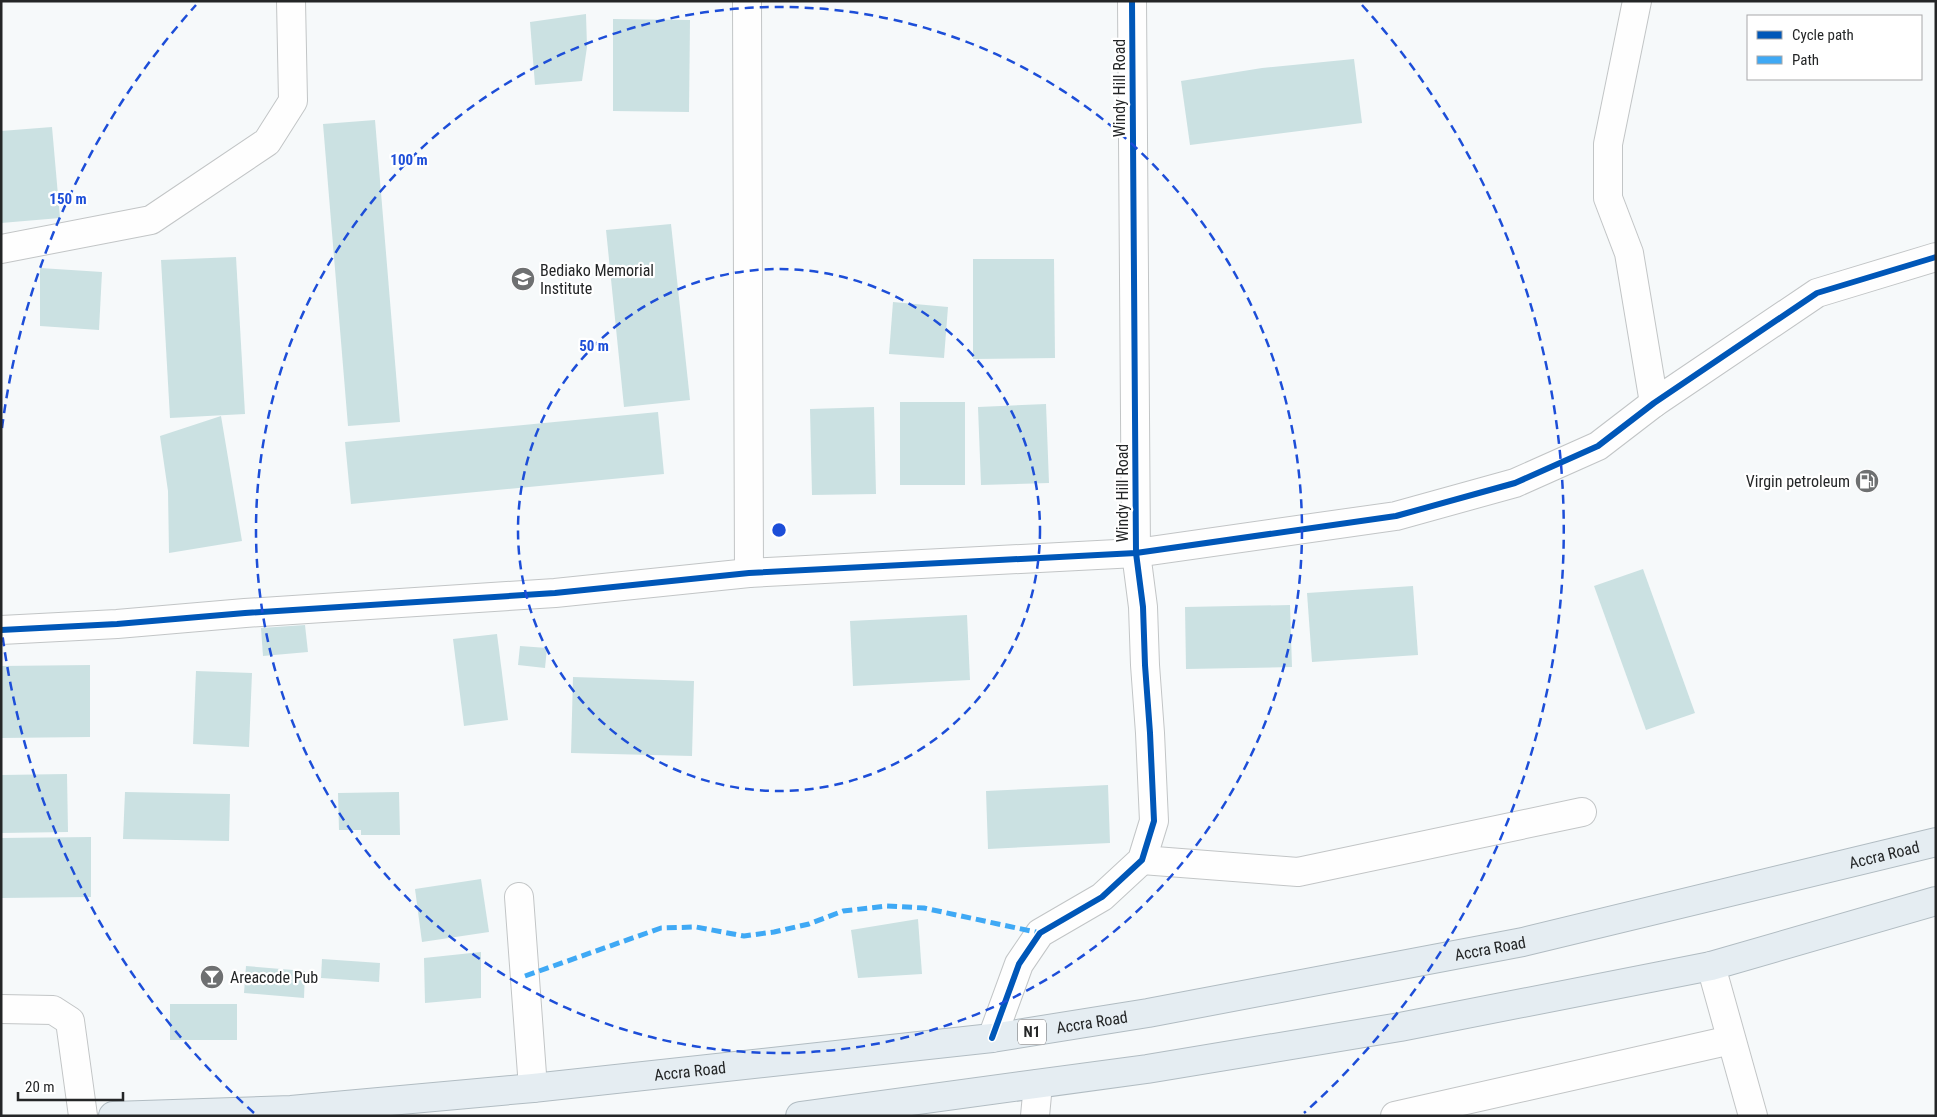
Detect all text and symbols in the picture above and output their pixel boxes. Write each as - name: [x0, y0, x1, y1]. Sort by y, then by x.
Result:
- legend: [1747, 15, 1922, 80]
- text: Cycle path: [1792, 26, 1854, 44]
- street label: Windy Hill Road: [1110, 39, 1129, 137]
- text: Path: [1792, 51, 1819, 69]
- text: 100 m: [390, 151, 428, 169]
- text: 150 m: [49, 190, 87, 208]
- place label: Bediako Memorial Institute: [540, 261, 654, 298]
- school or university icon: Bediako Memorial Institute: [510, 266, 536, 292]
- text: 50 m: [579, 337, 609, 355]
- street label: Windy Hill Road: [1113, 444, 1132, 542]
- fuel station icon: Virgin petroleum: [1854, 468, 1880, 494]
- place label: Virgin petroleum: [1746, 472, 1850, 491]
- centre of rings: [770, 521, 788, 539]
- street label: Accra Road: [1847, 837, 1921, 873]
- street label: Accra Road: [1453, 933, 1527, 965]
- bar icon: Areacode Pub: [199, 964, 225, 990]
- place label: Areacode Pub: [230, 968, 318, 987]
- street label: Accra Road: [1055, 1007, 1129, 1038]
- road number: N1: [1018, 1020, 1046, 1044]
- street label: Accra Road: [653, 1058, 727, 1085]
- scale bar: [18, 1070, 122, 1102]
- text: 20 m: [25, 1078, 55, 1096]

